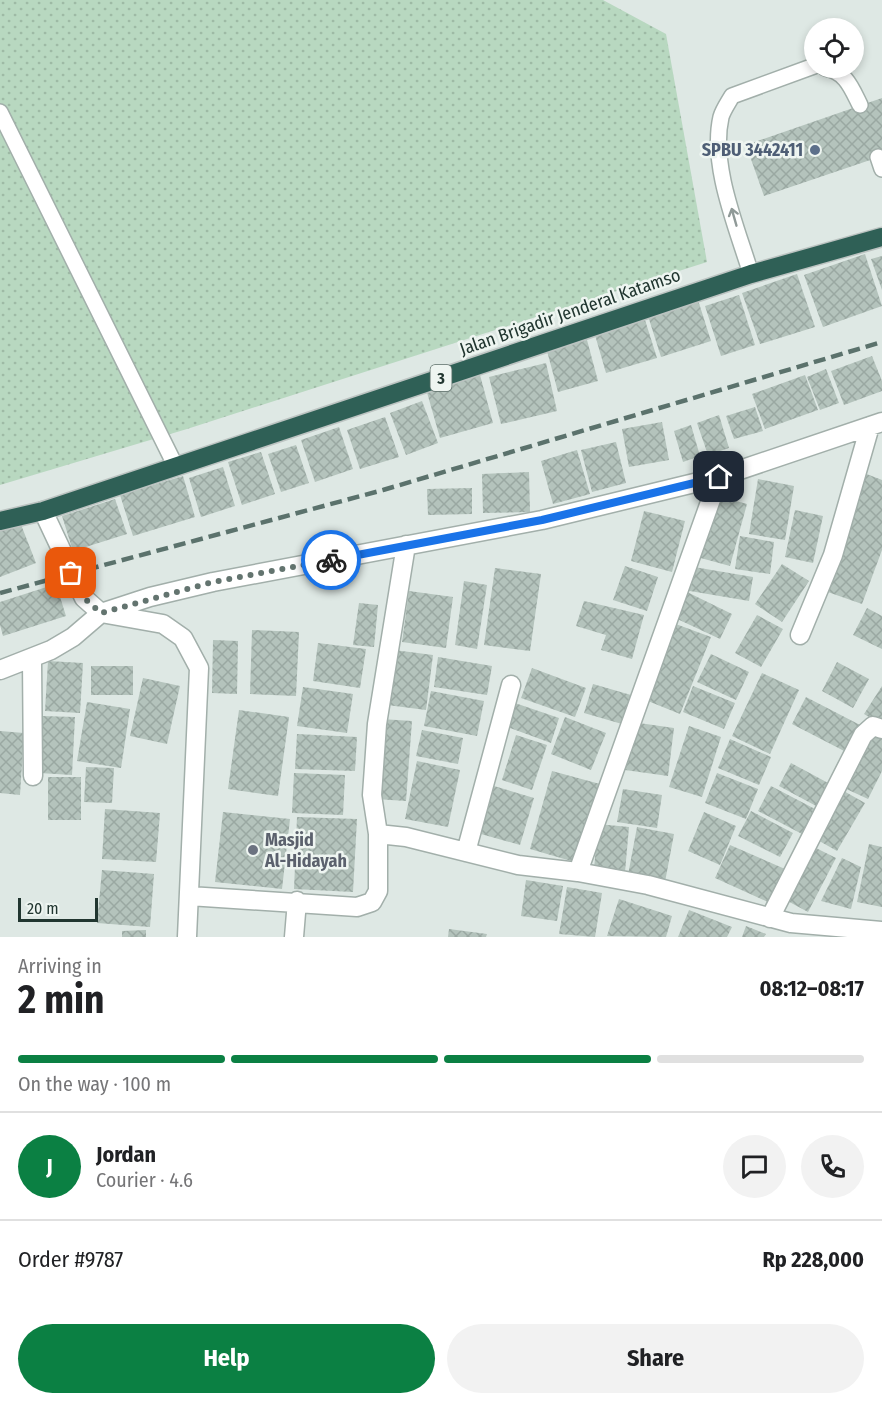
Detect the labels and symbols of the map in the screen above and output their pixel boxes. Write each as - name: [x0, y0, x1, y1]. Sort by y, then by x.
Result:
- place label: SPBU 3442411: [702, 139, 803, 161]
- marker: SPBU 3442411: [808, 143, 822, 157]
- one-way arrow: [728, 208, 739, 227]
- street label: Jalan Brigadir Jenderal Katamso: [457, 264, 683, 360]
- road number: 3: [430, 365, 452, 391]
- pin: [693, 451, 744, 502]
- courier: [301, 530, 361, 590]
- pin: [45, 547, 96, 598]
- place label: Masjid Al-Hidayah: [264, 829, 347, 872]
- marker: Masjid Al-Hidayah: [246, 843, 260, 857]
- scale bar: [18, 895, 98, 922]

